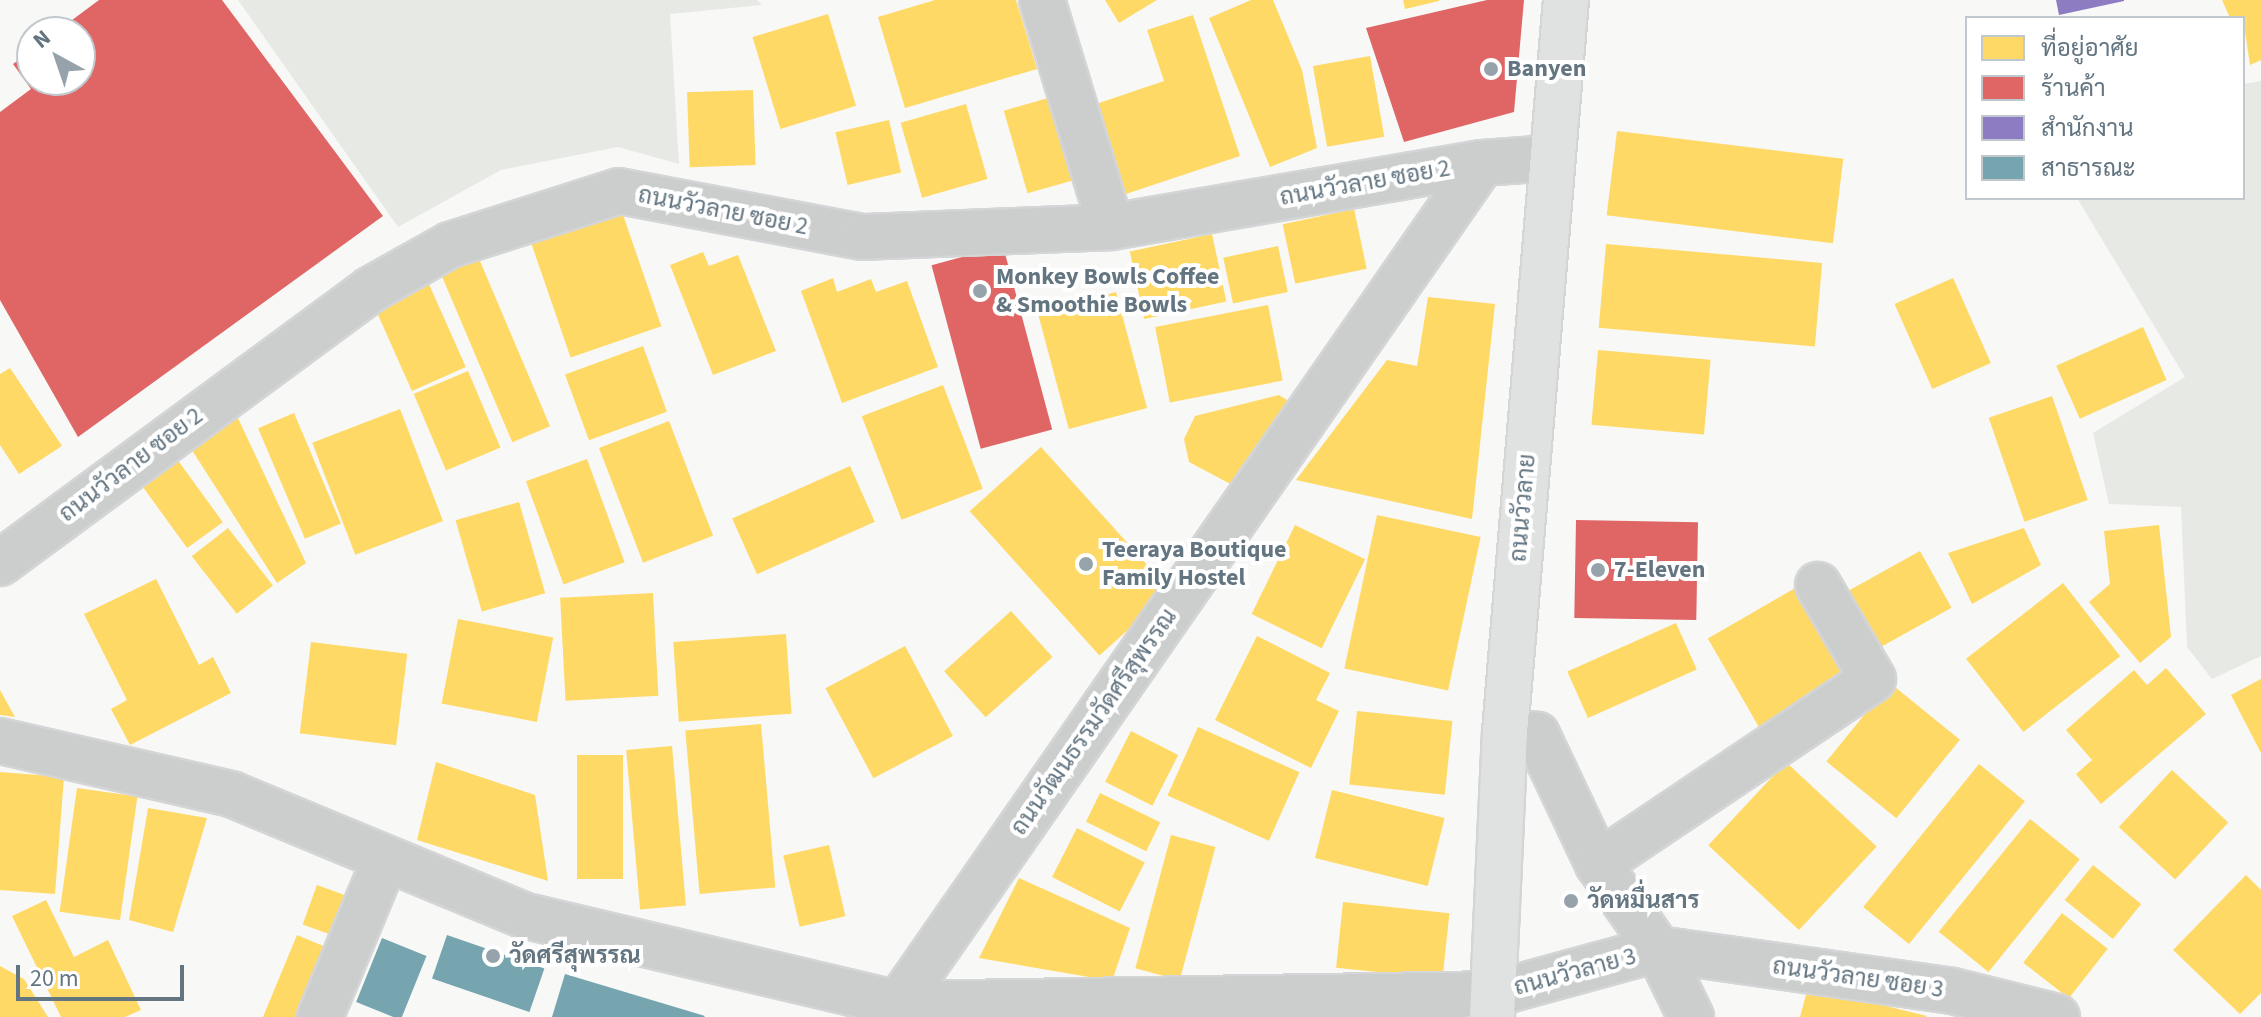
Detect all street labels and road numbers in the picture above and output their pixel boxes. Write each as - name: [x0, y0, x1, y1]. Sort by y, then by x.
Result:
- street label: ถนนวัวลาย ซอย 2: [1278, 154, 1452, 212]
- street label: ถนนวัวลาย ซอย 2: [636, 180, 810, 242]
- street label: ถนนวัวลาย ซอย 2: [53, 402, 209, 528]
- street label: ถนนวัวลาย: [1504, 453, 1542, 563]
- street label: ถนนวัฒนธรรมวัดศรีสุพรรณ: [1005, 603, 1183, 841]
- street label: ถนนวัวลาย 3: [1511, 942, 1639, 1002]
- street label: ถนนวัวลาย ซอย 3: [1771, 952, 1945, 1004]

